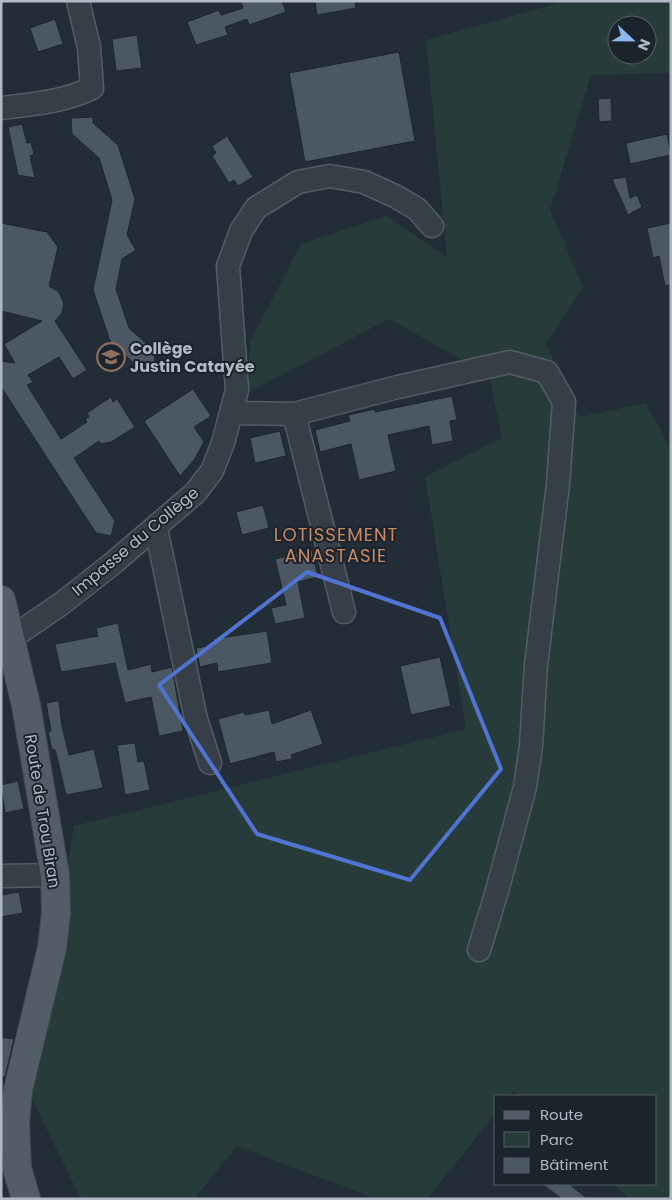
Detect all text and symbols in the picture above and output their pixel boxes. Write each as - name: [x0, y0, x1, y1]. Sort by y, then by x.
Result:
- north arrow: [607, 15, 657, 65]
- text: N: [633, 36, 655, 53]
- place label: Collège Justin Catayée: [130, 337, 255, 378]
- school or university icon: Collège Justin Catayée: [96, 342, 126, 372]
- street label: Impasse du Collège: [67, 481, 204, 601]
- district label: LOTISSEMENT ANASTASIE: [274, 522, 398, 568]
- street label: Route de Trou Biran: [19, 733, 66, 890]
- legend: [494, 1095, 657, 1185]
- text: Route: [540, 1104, 583, 1125]
- text: Parc: [540, 1129, 574, 1150]
- text: Bâtiment: [540, 1154, 608, 1175]

